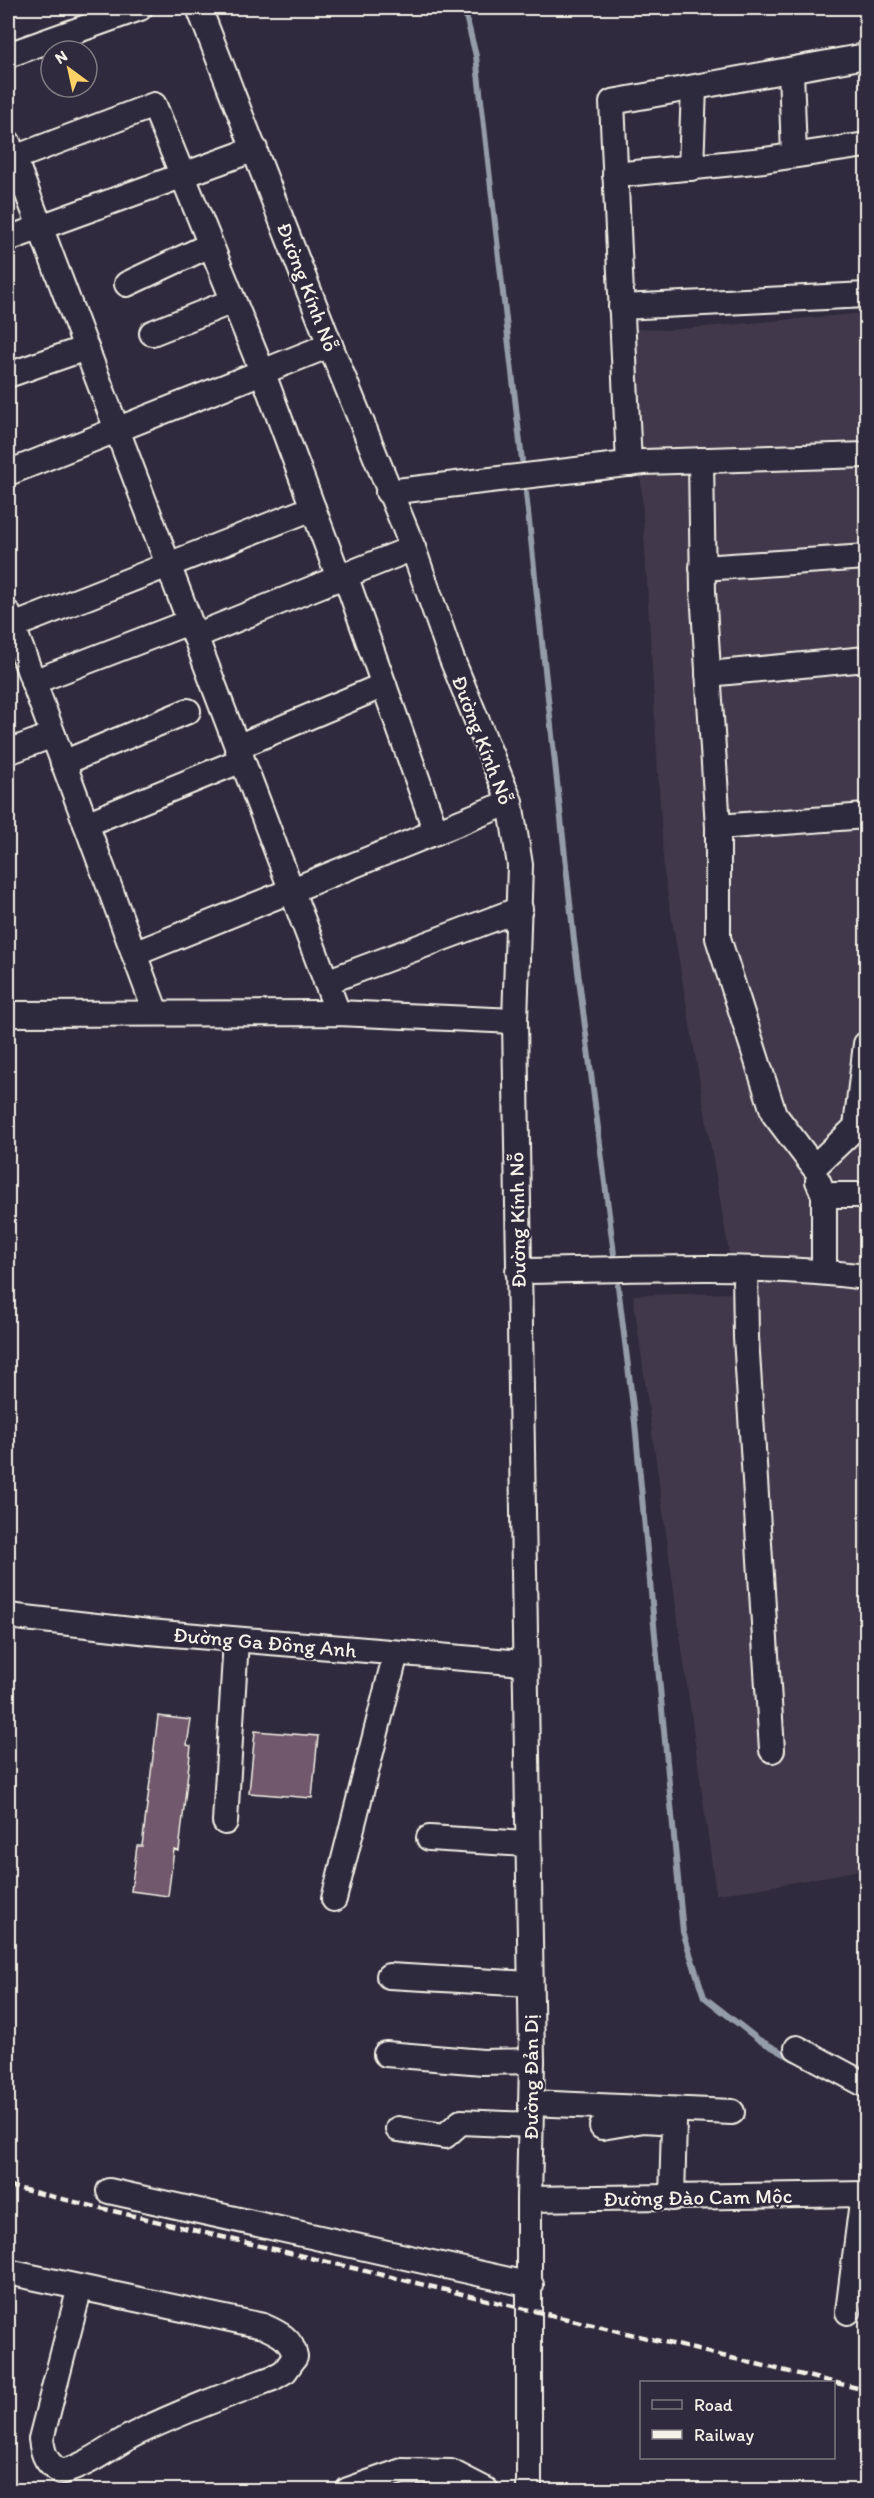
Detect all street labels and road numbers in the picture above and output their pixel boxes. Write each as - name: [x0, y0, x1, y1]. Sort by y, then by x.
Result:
- street label: Đường Kính Nỗ: [272, 219, 344, 355]
- street label: Đường Kính Nỗ: [447, 672, 519, 808]
- street label: Đường Kính Nỗ: [503, 1152, 531, 1288]
- street label: Đường Ga Đông Anh: [172, 1622, 358, 1663]
- street label: Đường Đản Dị: [518, 2014, 543, 2140]
- street label: Đường Đào Cam Mộc: [603, 2183, 793, 2211]

